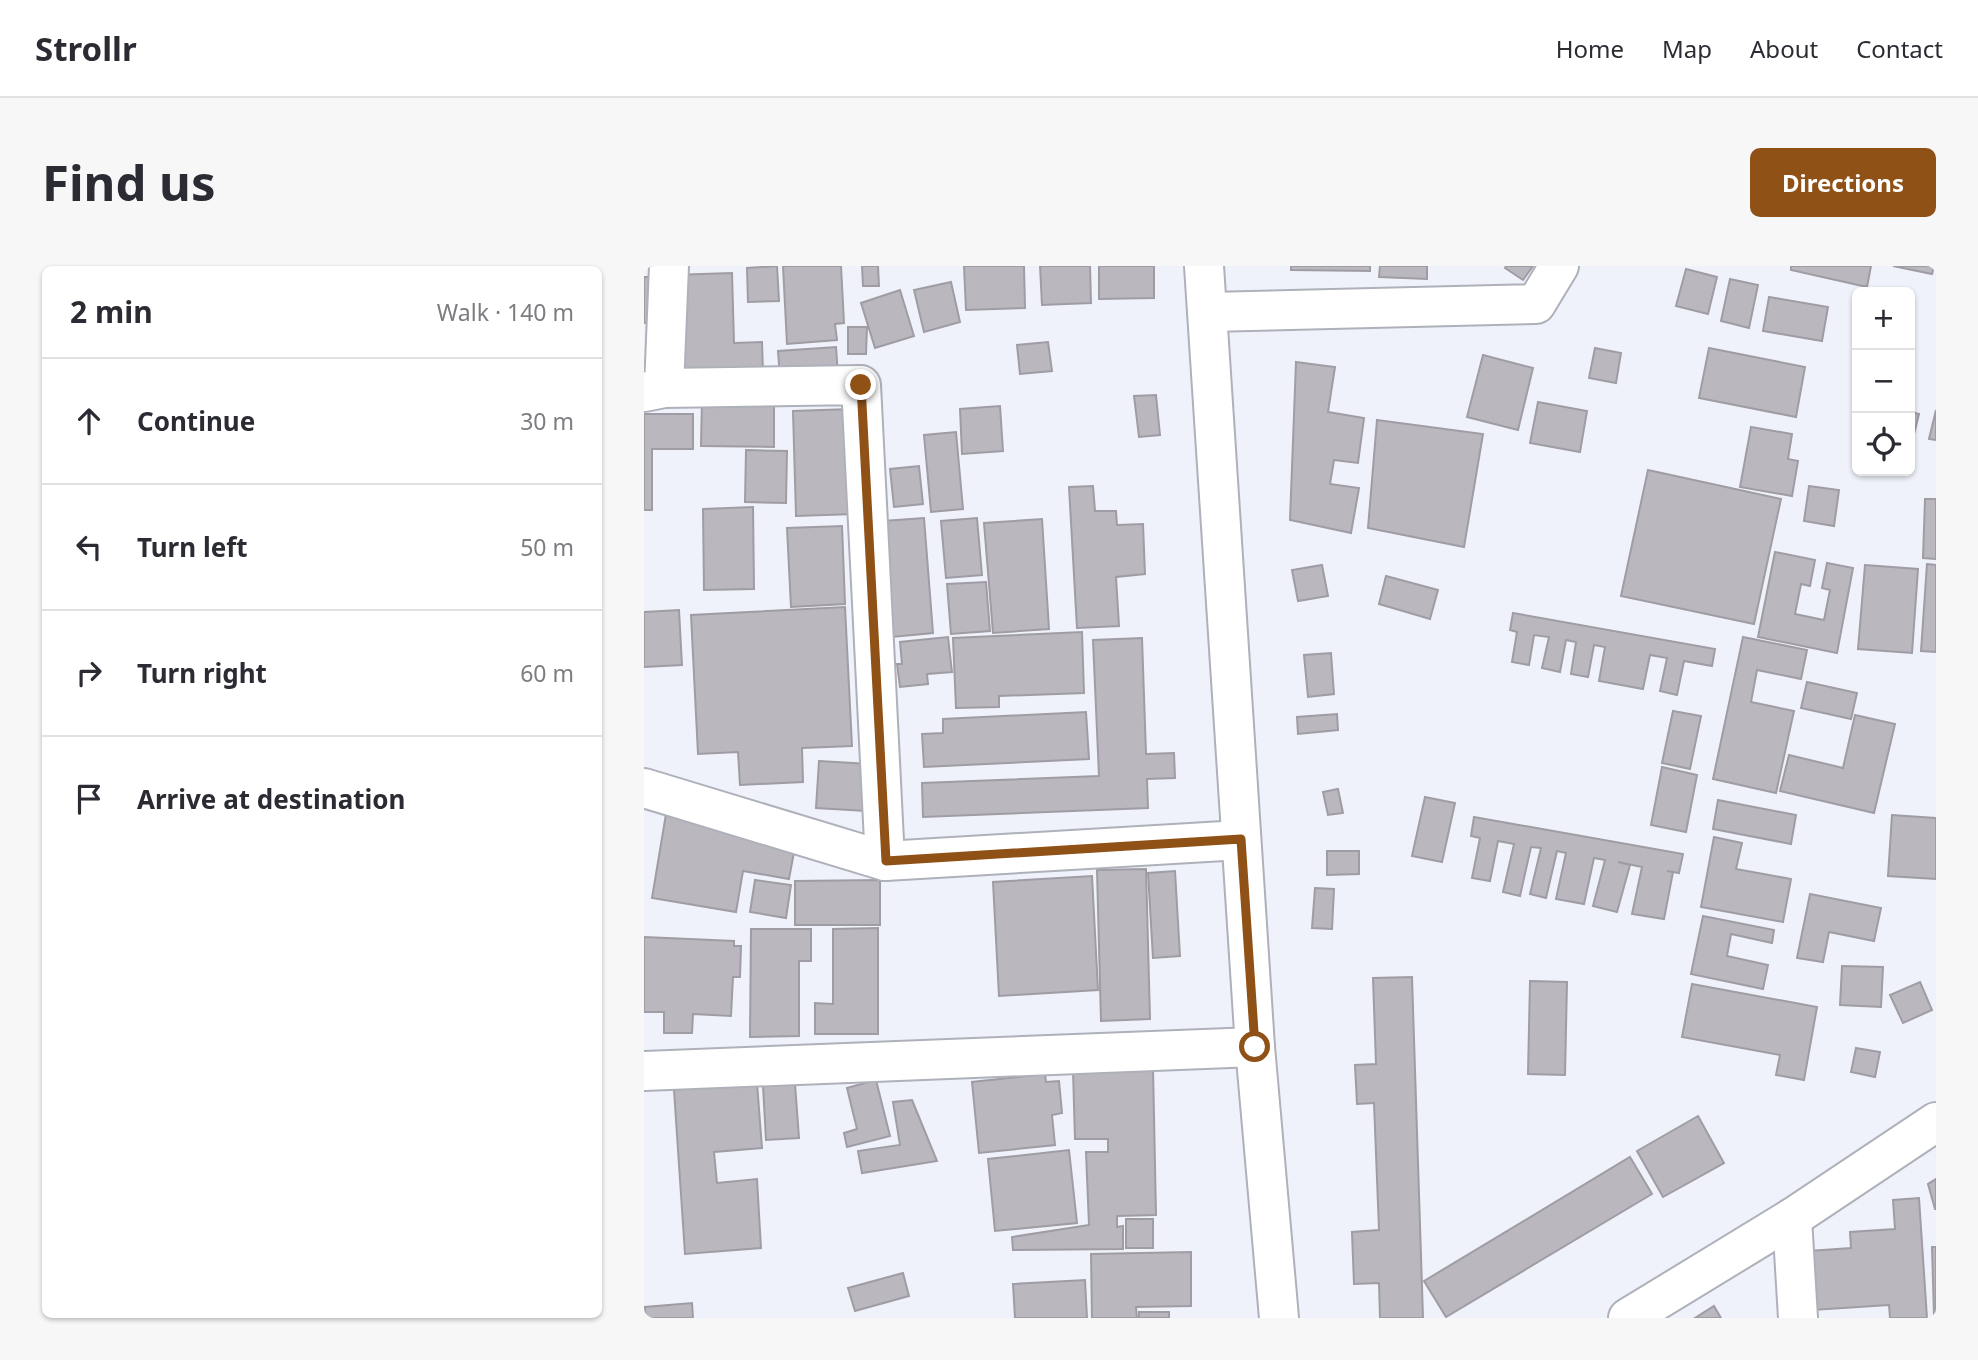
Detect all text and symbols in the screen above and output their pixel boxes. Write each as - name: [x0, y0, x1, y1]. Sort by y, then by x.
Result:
- text: Strollr: [35, 26, 137, 71]
- text: Home: [1556, 32, 1624, 65]
- text: Map: [1662, 32, 1712, 65]
- text: About: [1750, 32, 1818, 65]
- text: Contact: [1856, 32, 1943, 65]
- button: Directions: [1750, 148, 1936, 217]
- text: Find us: [42, 149, 216, 215]
- map controls: [1852, 287, 1915, 476]
- button: +: [1852, 287, 1915, 350]
- text: 2 min: [70, 291, 153, 332]
- text: Walk · 140 m: [437, 296, 574, 328]
- button: −: [1852, 350, 1915, 413]
- route end: [845, 369, 876, 400]
- icon: ahead: [70, 402, 108, 440]
- text: Continue: [137, 403, 255, 439]
- text: 30 m: [520, 405, 574, 437]
- button: locate: [1852, 413, 1915, 476]
- icon: left: [70, 528, 108, 566]
- text: Turn left: [137, 529, 248, 565]
- text: 50 m: [520, 531, 574, 563]
- icon: right: [70, 654, 108, 692]
- text: Turn right: [137, 655, 267, 691]
- text: 60 m: [520, 657, 574, 689]
- icon: arrive: [70, 780, 108, 818]
- text: Arrive at destination: [137, 781, 406, 817]
- route start: [1239, 1031, 1270, 1062]

